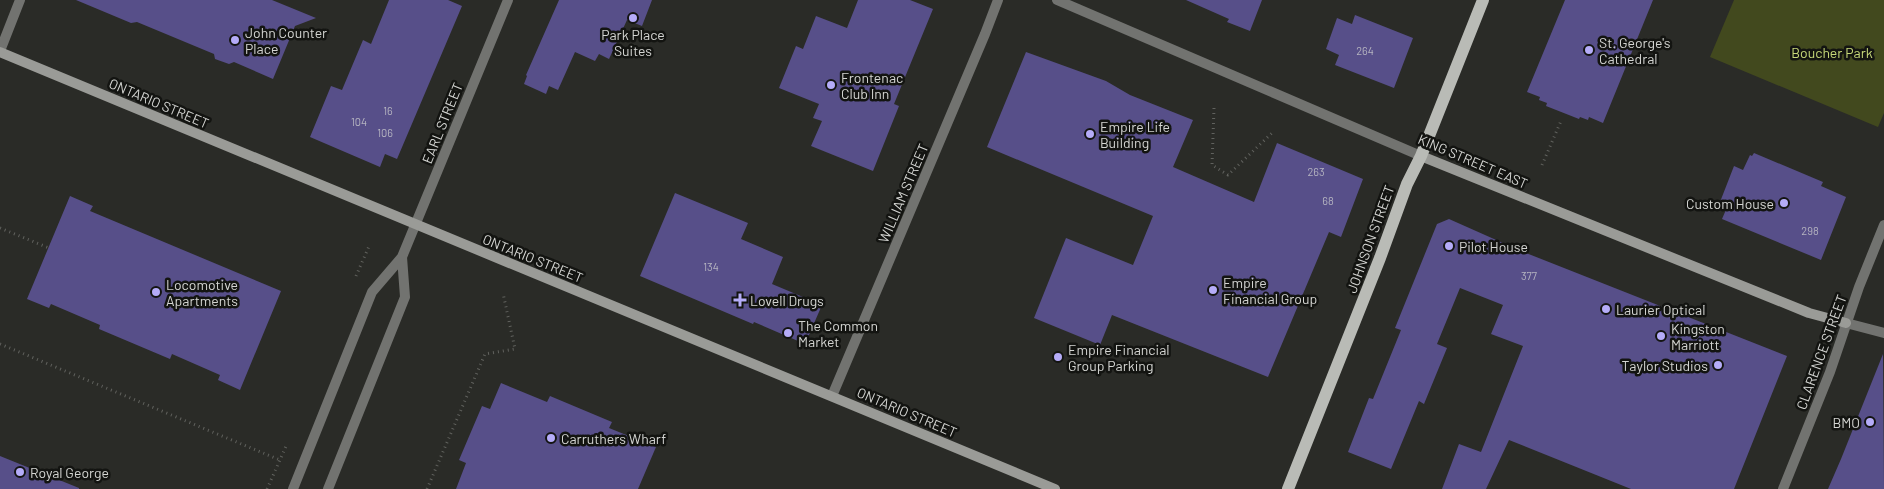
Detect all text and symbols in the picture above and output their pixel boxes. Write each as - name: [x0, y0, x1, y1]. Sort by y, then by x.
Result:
- marker: Park Place Suites: [627, 12, 639, 24]
- place label: John Counter Place: [245, 24, 327, 57]
- place label: Park Place Suites: [601, 26, 665, 59]
- marker: John Counter Place: [229, 34, 241, 46]
- place label: St. George's Cathedral: [1599, 34, 1671, 67]
- house number: 264: [1356, 44, 1374, 57]
- marker: St. George's Cathedral: [1583, 44, 1595, 56]
- park label: Boucher Park: [1791, 44, 1873, 61]
- place label: Frontenac Club Inn: [841, 69, 903, 102]
- street label: ONTARIO STREET: [106, 74, 212, 132]
- marker: Frontenac Club Inn: [825, 79, 837, 91]
- street label: EARL STREET: [418, 80, 466, 166]
- house number: 16: [383, 104, 393, 117]
- house number: 104: [351, 115, 367, 128]
- place label: Empire Life Building: [1100, 118, 1170, 151]
- house number: 106: [377, 126, 393, 139]
- marker: Empire Life Building: [1084, 128, 1096, 140]
- street label: KING STREET EAST: [1416, 130, 1530, 192]
- street label: WILLIAM STREET: [874, 141, 932, 245]
- house number: 263: [1307, 165, 1325, 178]
- street label: JOHNSON STREET: [1343, 183, 1397, 295]
- house number: 68: [1322, 194, 1334, 207]
- place label: Custom House: [1686, 195, 1774, 212]
- marker: Custom House: [1778, 197, 1790, 209]
- house number: 298: [1801, 224, 1819, 237]
- street label: ONTARIO STREET: [480, 230, 586, 286]
- place label: Pilot House: [1459, 238, 1528, 255]
- marker: Pilot House: [1443, 240, 1455, 252]
- house number: 134: [703, 260, 719, 273]
- house number: 377: [1521, 269, 1537, 282]
- place label: Empire Financial Group: [1223, 274, 1317, 307]
- place label: Locomotive Apartments: [166, 276, 238, 309]
- marker: Empire Financial Group: [1207, 284, 1219, 296]
- marker: Locomotive Apartments: [150, 286, 162, 298]
- place label: Lovell Drugs: [750, 292, 824, 309]
- street label: CLARENCE STREET: [1792, 292, 1850, 412]
- marker: Lovell Drugs: [734, 294, 746, 306]
- place label: Laurier Optical: [1616, 301, 1705, 318]
- marker: Laurier Optical: [1600, 303, 1612, 315]
- place label: The Common Market: [798, 317, 878, 350]
- place label: Kingston Marriott: [1671, 320, 1725, 353]
- marker: The Common Market: [782, 327, 794, 339]
- marker: Kingston Marriott: [1655, 330, 1667, 342]
- place label: Empire Financial Group Parking: [1068, 341, 1170, 374]
- marker: Empire Financial Group Parking: [1052, 351, 1064, 363]
- place label: Taylor Studios: [1622, 357, 1708, 374]
- marker: Taylor Studios: [1712, 359, 1724, 371]
- street label: ONTARIO STREET: [854, 383, 960, 441]
- place label: BMO: [1833, 414, 1860, 431]
- marker: BMO: [1864, 416, 1876, 428]
- place label: Carruthers Wharf: [561, 430, 666, 447]
- marker: Carruthers Wharf: [545, 432, 557, 444]
- place label: Royal George: [30, 464, 109, 481]
- marker: Royal George: [14, 466, 26, 478]

